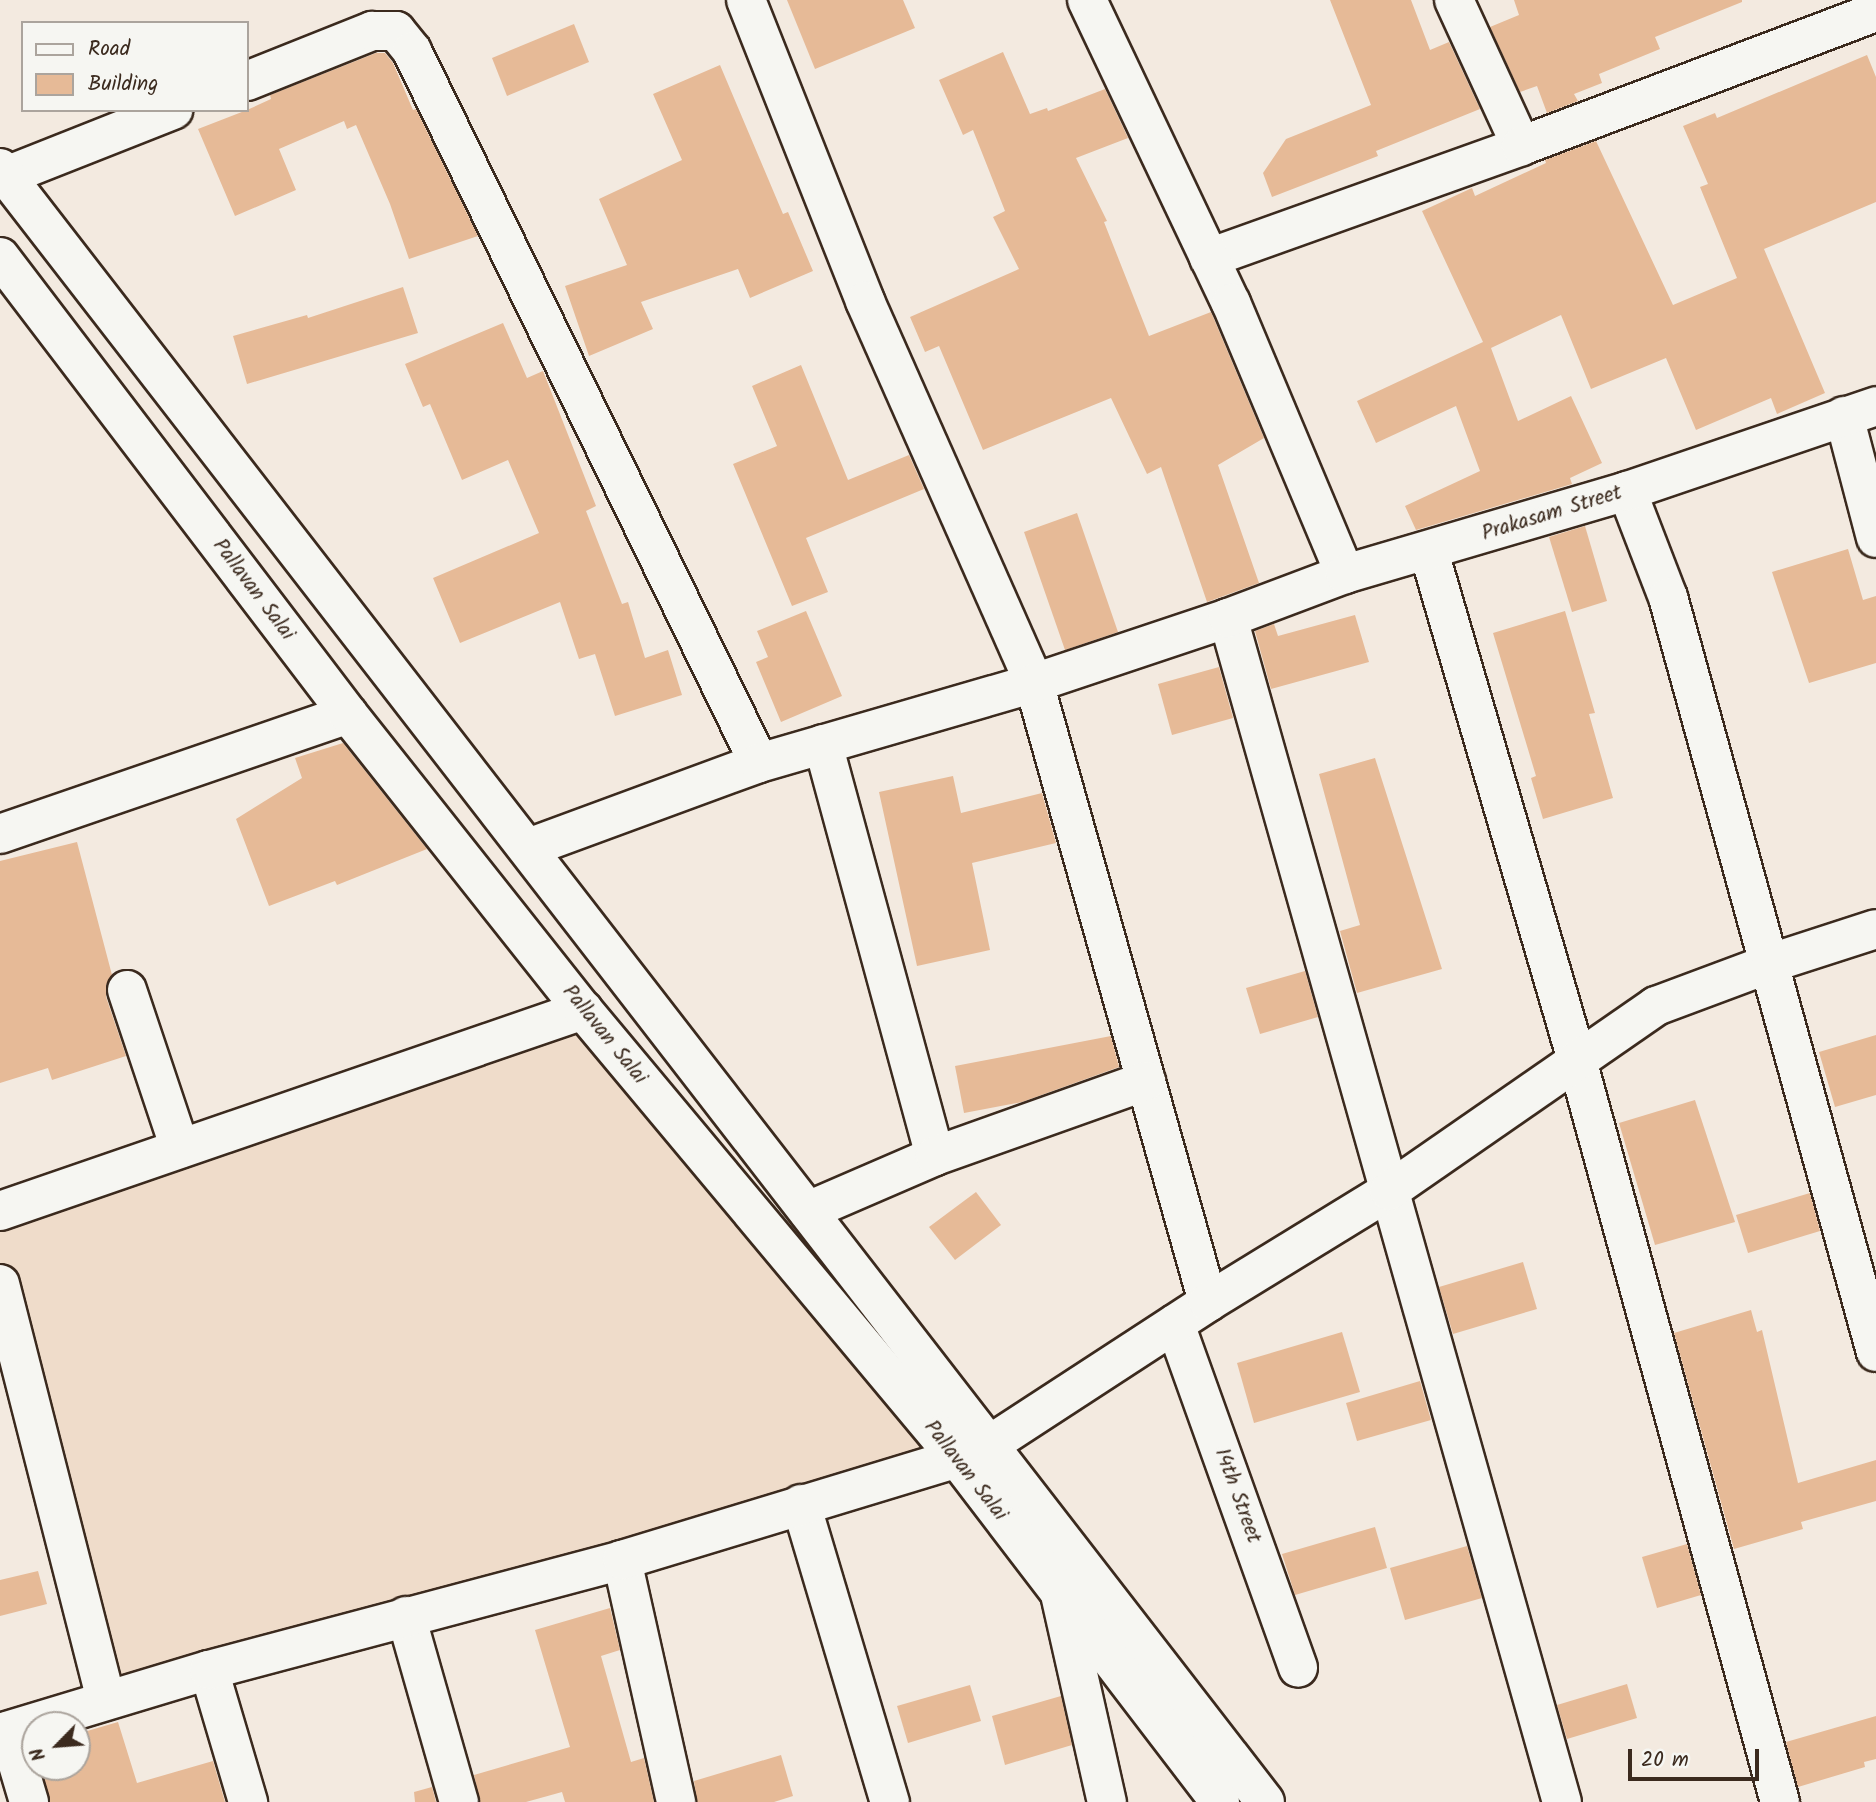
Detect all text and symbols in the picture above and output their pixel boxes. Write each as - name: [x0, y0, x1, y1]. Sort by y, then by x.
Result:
- legend: [21, 21, 248, 112]
- text: Road: [88, 33, 130, 66]
- text: Building: [88, 68, 158, 101]
- street label: Prakasam Street: [1479, 481, 1625, 547]
- street label: Pallavan Salai: [207, 534, 299, 646]
- street label: Pallavan Salai: [556, 980, 652, 1090]
- street label: Pallavan Salai: [918, 1416, 1012, 1526]
- street label: 14th Street: [1208, 1445, 1266, 1547]
- north arrow: [21, 1711, 91, 1781]
- scale bar: [1631, 1736, 1762, 1780]
- text: N: [23, 1742, 55, 1766]
- text: 20 m: [1641, 1744, 1689, 1777]

